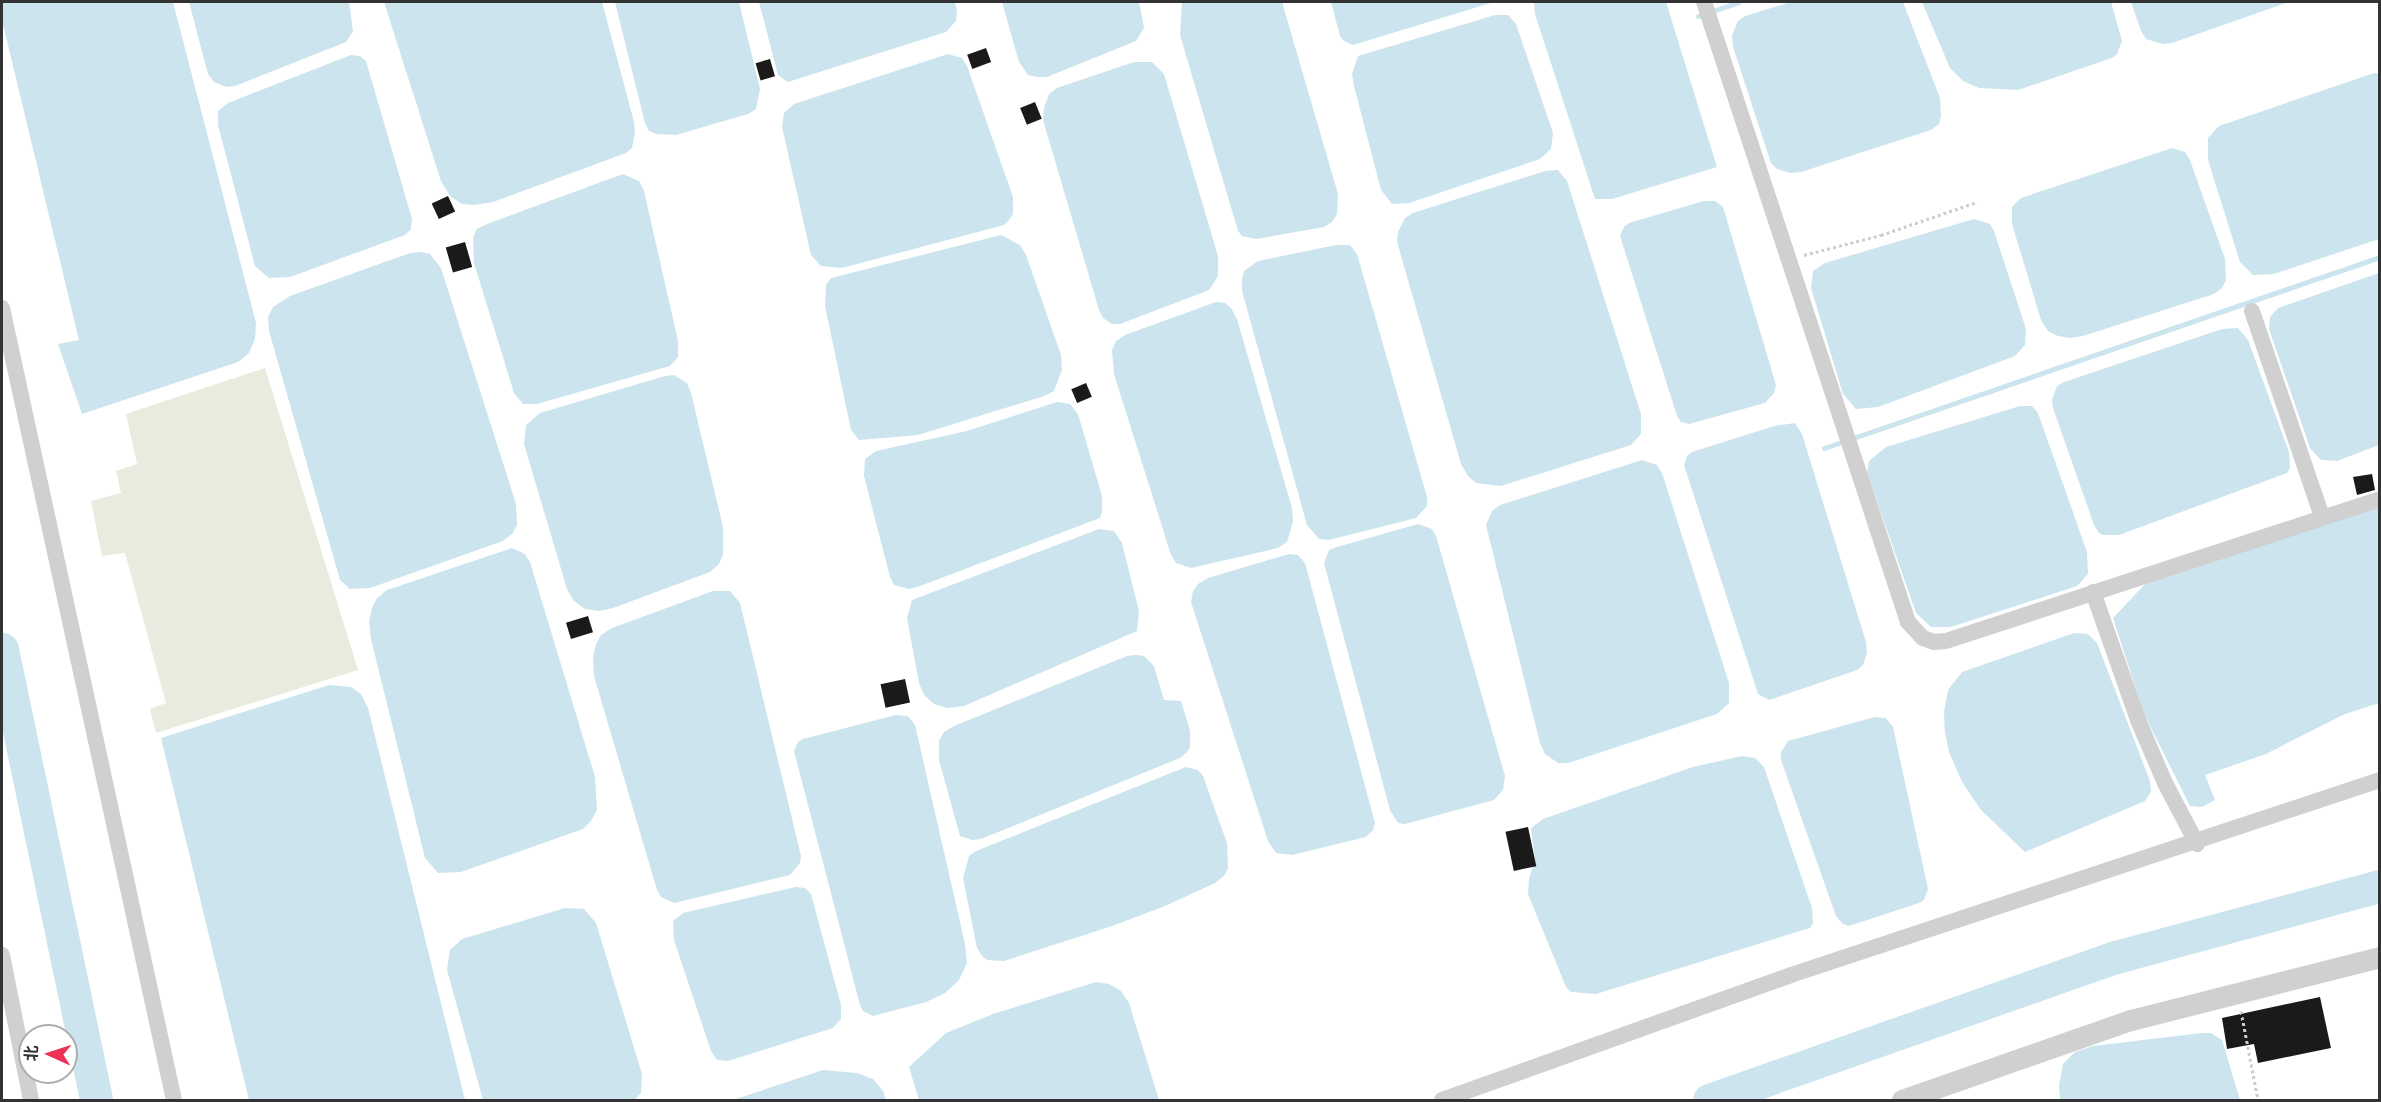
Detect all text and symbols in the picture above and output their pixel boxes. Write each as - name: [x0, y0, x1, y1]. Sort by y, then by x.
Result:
- north arrow: [18, 1024, 78, 1084]
- text: 北: [22, 1045, 41, 1062]

